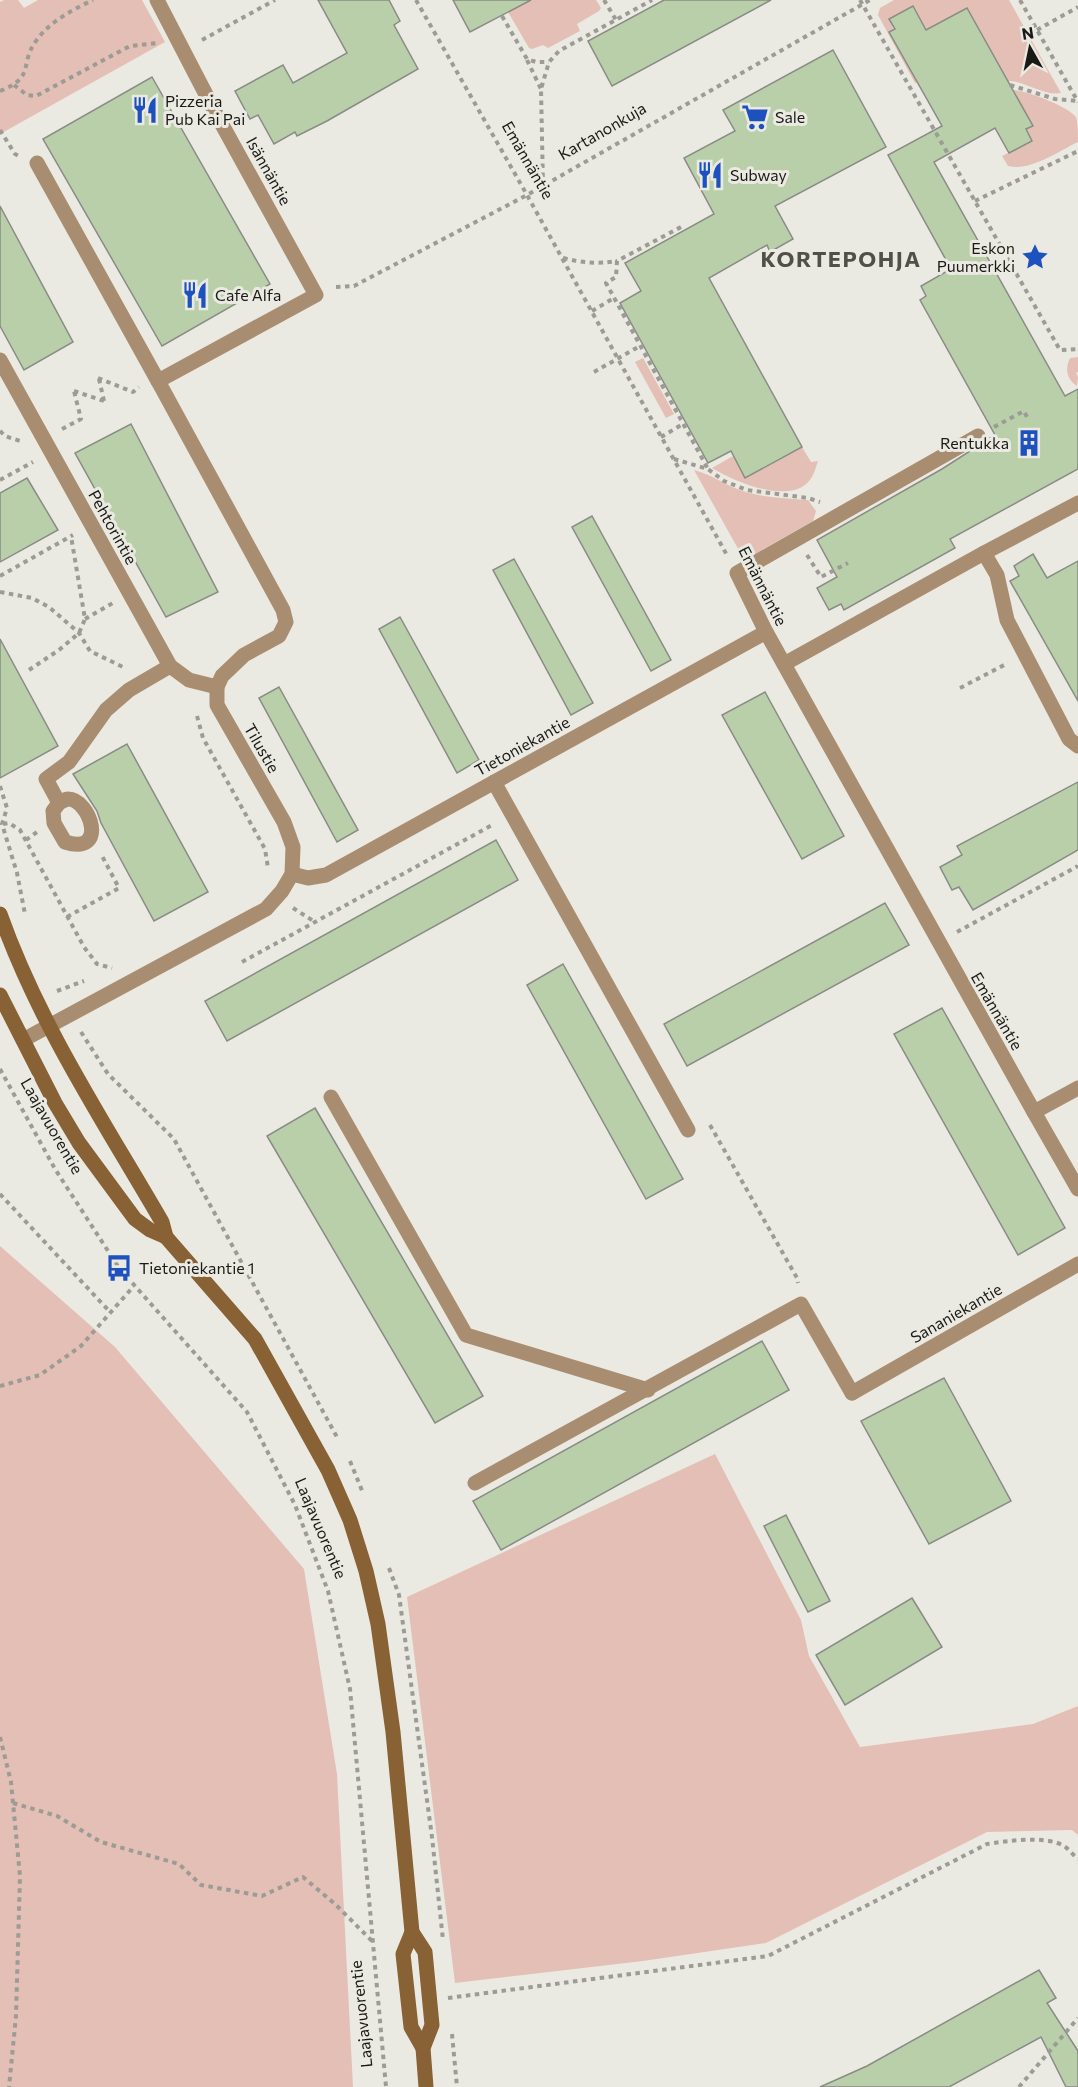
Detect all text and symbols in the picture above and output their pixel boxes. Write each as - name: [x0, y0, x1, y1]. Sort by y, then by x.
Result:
- north arrow: [1000, 18, 1060, 78]
- text: N: [1020, 22, 1035, 43]
- place label: Pizzeria Pub Kai Pai: [165, 91, 245, 128]
- restaurant icon: Pizzeria Pub Kai Pai: [130, 95, 160, 125]
- street label: Kartanonkuja: [554, 98, 649, 163]
- supermarket icon: Sale: [740, 102, 770, 132]
- place label: Sale: [775, 107, 805, 126]
- street label: Emännäntie: [499, 117, 558, 202]
- street label: Isännäntie: [243, 133, 296, 208]
- restaurant icon: Subway: [695, 160, 725, 190]
- place label: Subway: [730, 165, 787, 184]
- place label: Eskon Puumerkki: [937, 238, 1015, 275]
- place icon: Eskon Puumerkki: [1020, 242, 1050, 272]
- district label: KORTEPOHJA: [760, 245, 922, 272]
- restaurant icon: Cafe Alfa: [180, 280, 210, 310]
- place label: Cafe Alfa: [215, 285, 281, 304]
- building icon: Rentukka: [1014, 428, 1044, 458]
- place label: Rentukka: [940, 433, 1009, 452]
- street label: Pehtorintie: [85, 486, 142, 567]
- street label: Emännäntie: [735, 543, 792, 629]
- street label: Tietoniekantie: [471, 712, 573, 780]
- street label: Tilustie: [241, 720, 284, 776]
- street label: Emännäntie: [968, 968, 1027, 1053]
- street label: Laajavuorentie: [17, 1074, 88, 1177]
- bus stop icon: Tietoniekantie 1: [104, 1253, 134, 1283]
- place label: Tietoniekantie 1: [139, 1258, 255, 1277]
- street label: Sananiekantie: [907, 1279, 1005, 1346]
- street label: Laajavuorentie: [292, 1475, 351, 1581]
- street label: Laajavuorentie: [345, 1960, 376, 2069]

